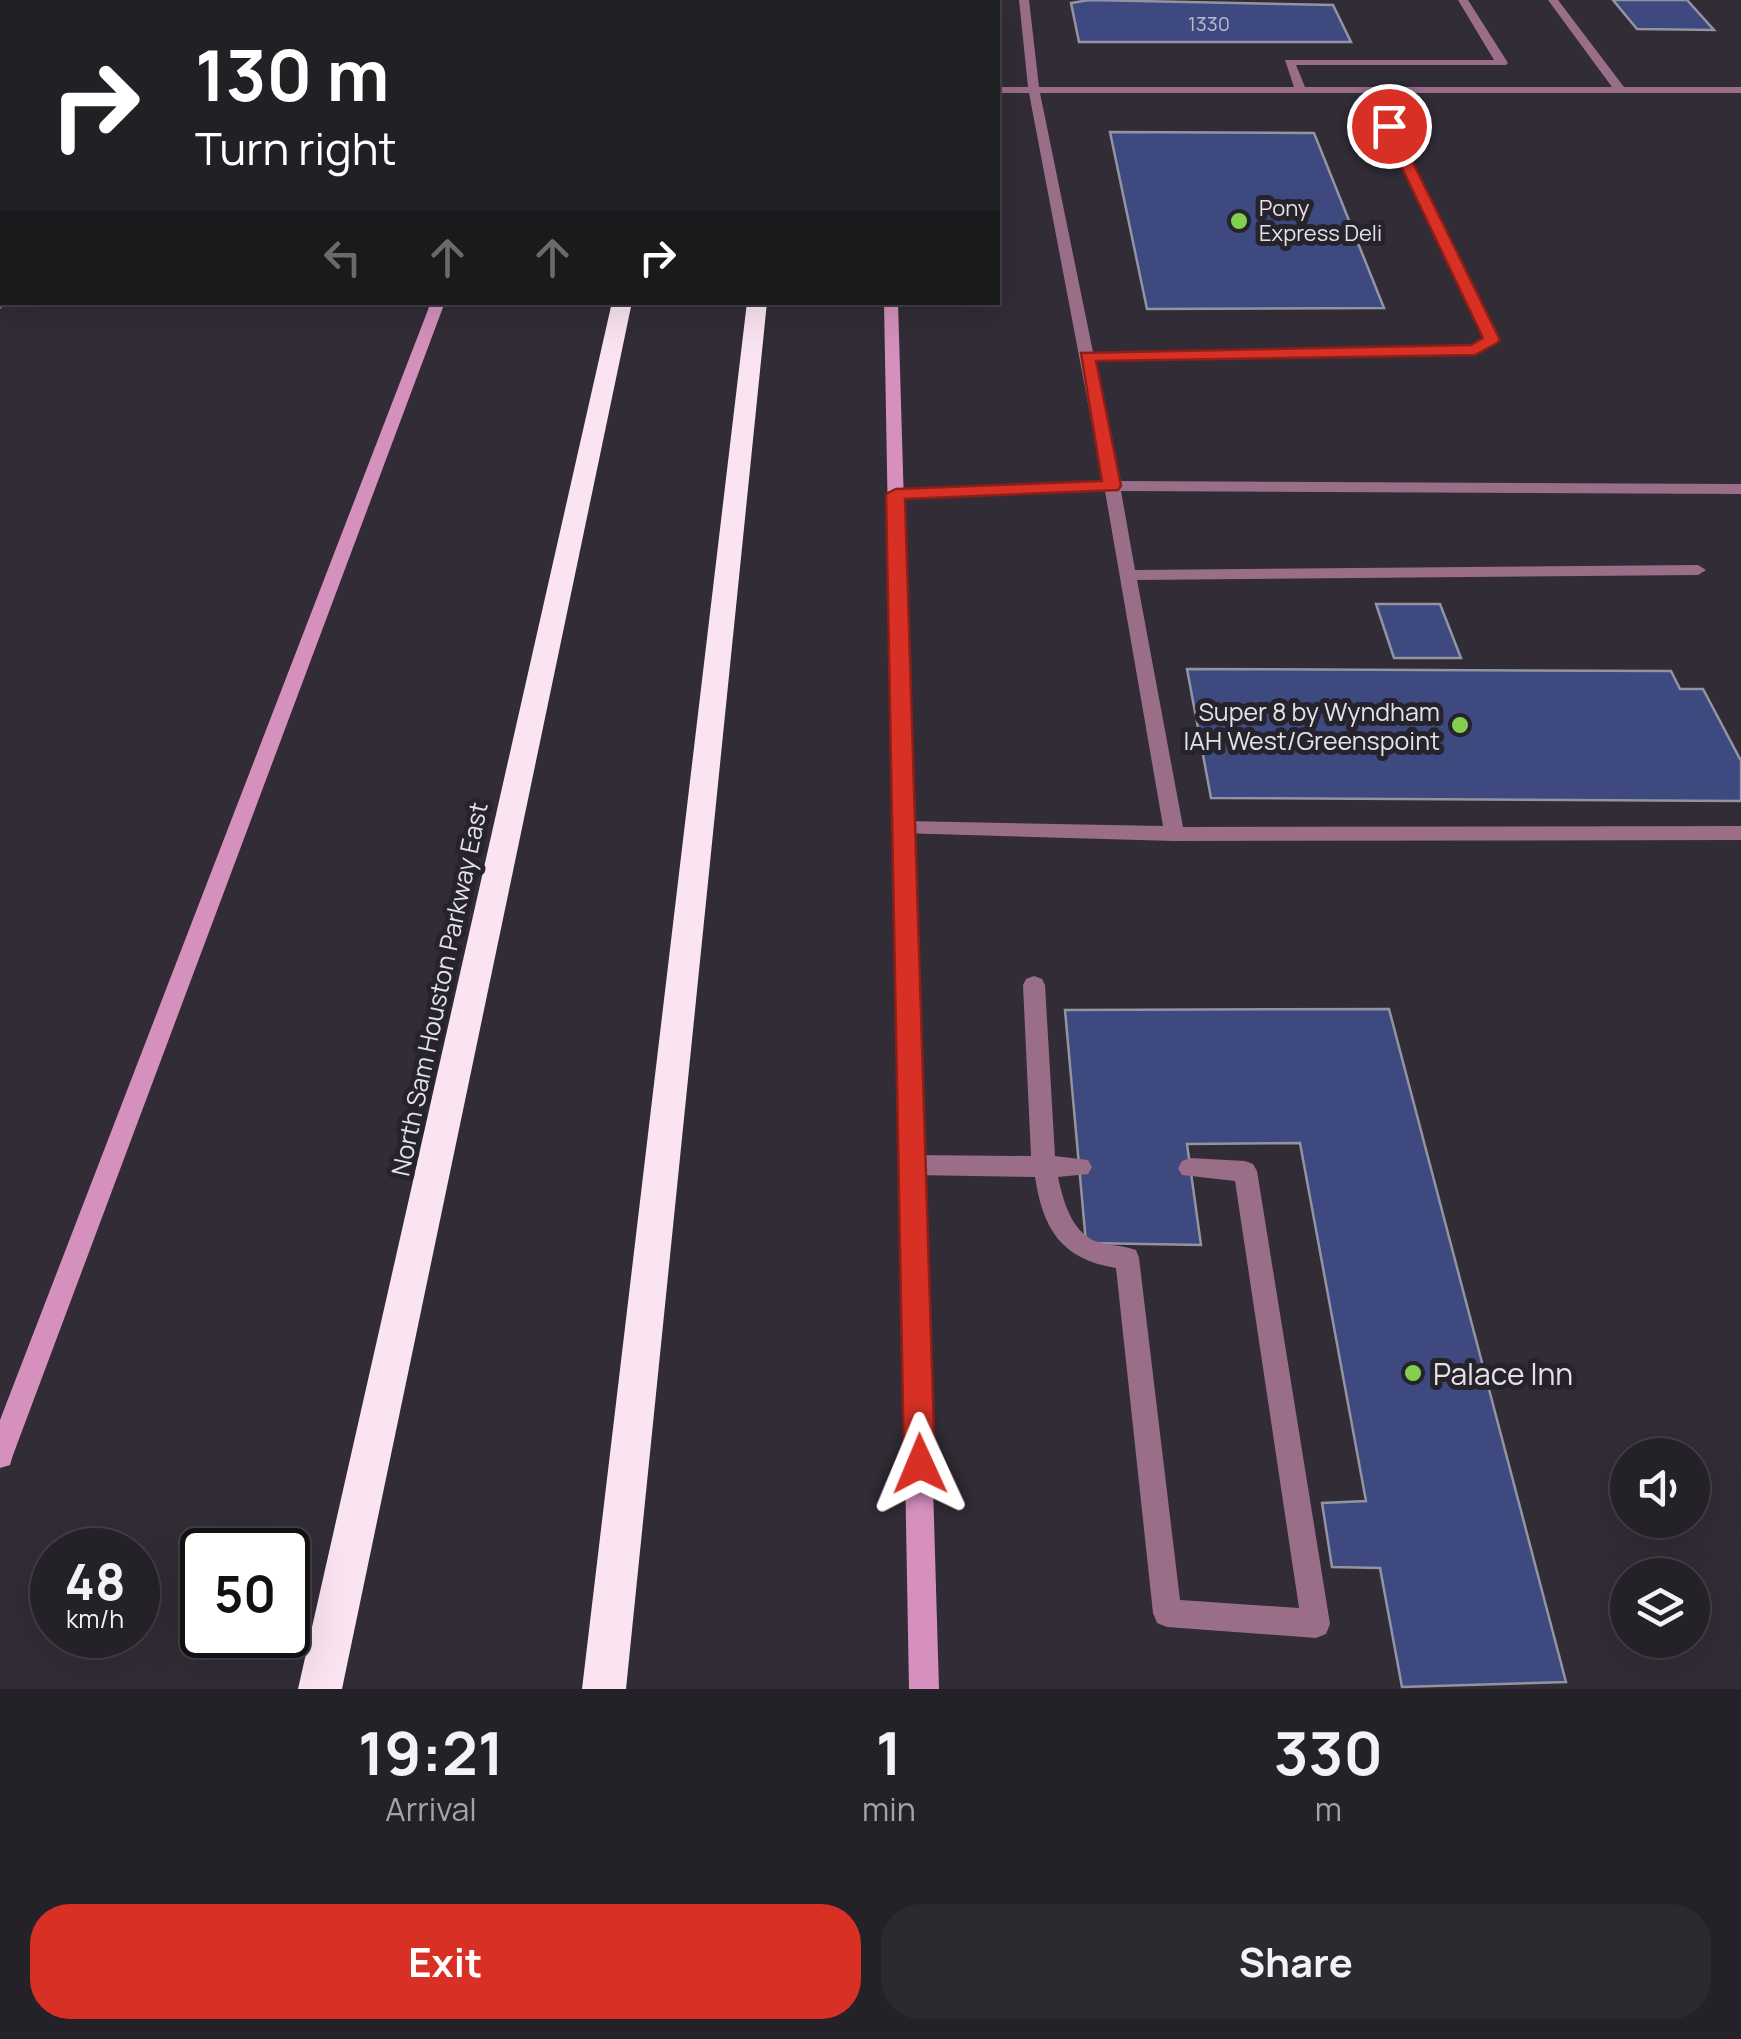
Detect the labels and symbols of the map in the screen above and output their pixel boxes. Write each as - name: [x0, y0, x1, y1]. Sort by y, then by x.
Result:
- house number: 1330: [1188, 10, 1230, 37]
- pin: [1347, 84, 1432, 169]
- place label: Pony Express Deli: [1259, 193, 1382, 248]
- marker: Pony Express Deli: [1228, 210, 1250, 232]
- place label: Super 8 by Wyndham IAH West/Greenspoint: [1183, 694, 1440, 758]
- marker: Super 8 by Wyndham IAH West/Greenspoint: [1449, 714, 1471, 736]
- street label: North Sam Houston Parkway East: [382, 799, 496, 1179]
- place label: Palace Inn: [1433, 1353, 1573, 1394]
- marker: Palace Inn: [1402, 1362, 1424, 1384]
- position arrow: [868, 1412, 972, 1516]
- speed limit sign: 50: [180, 1528, 310, 1658]

